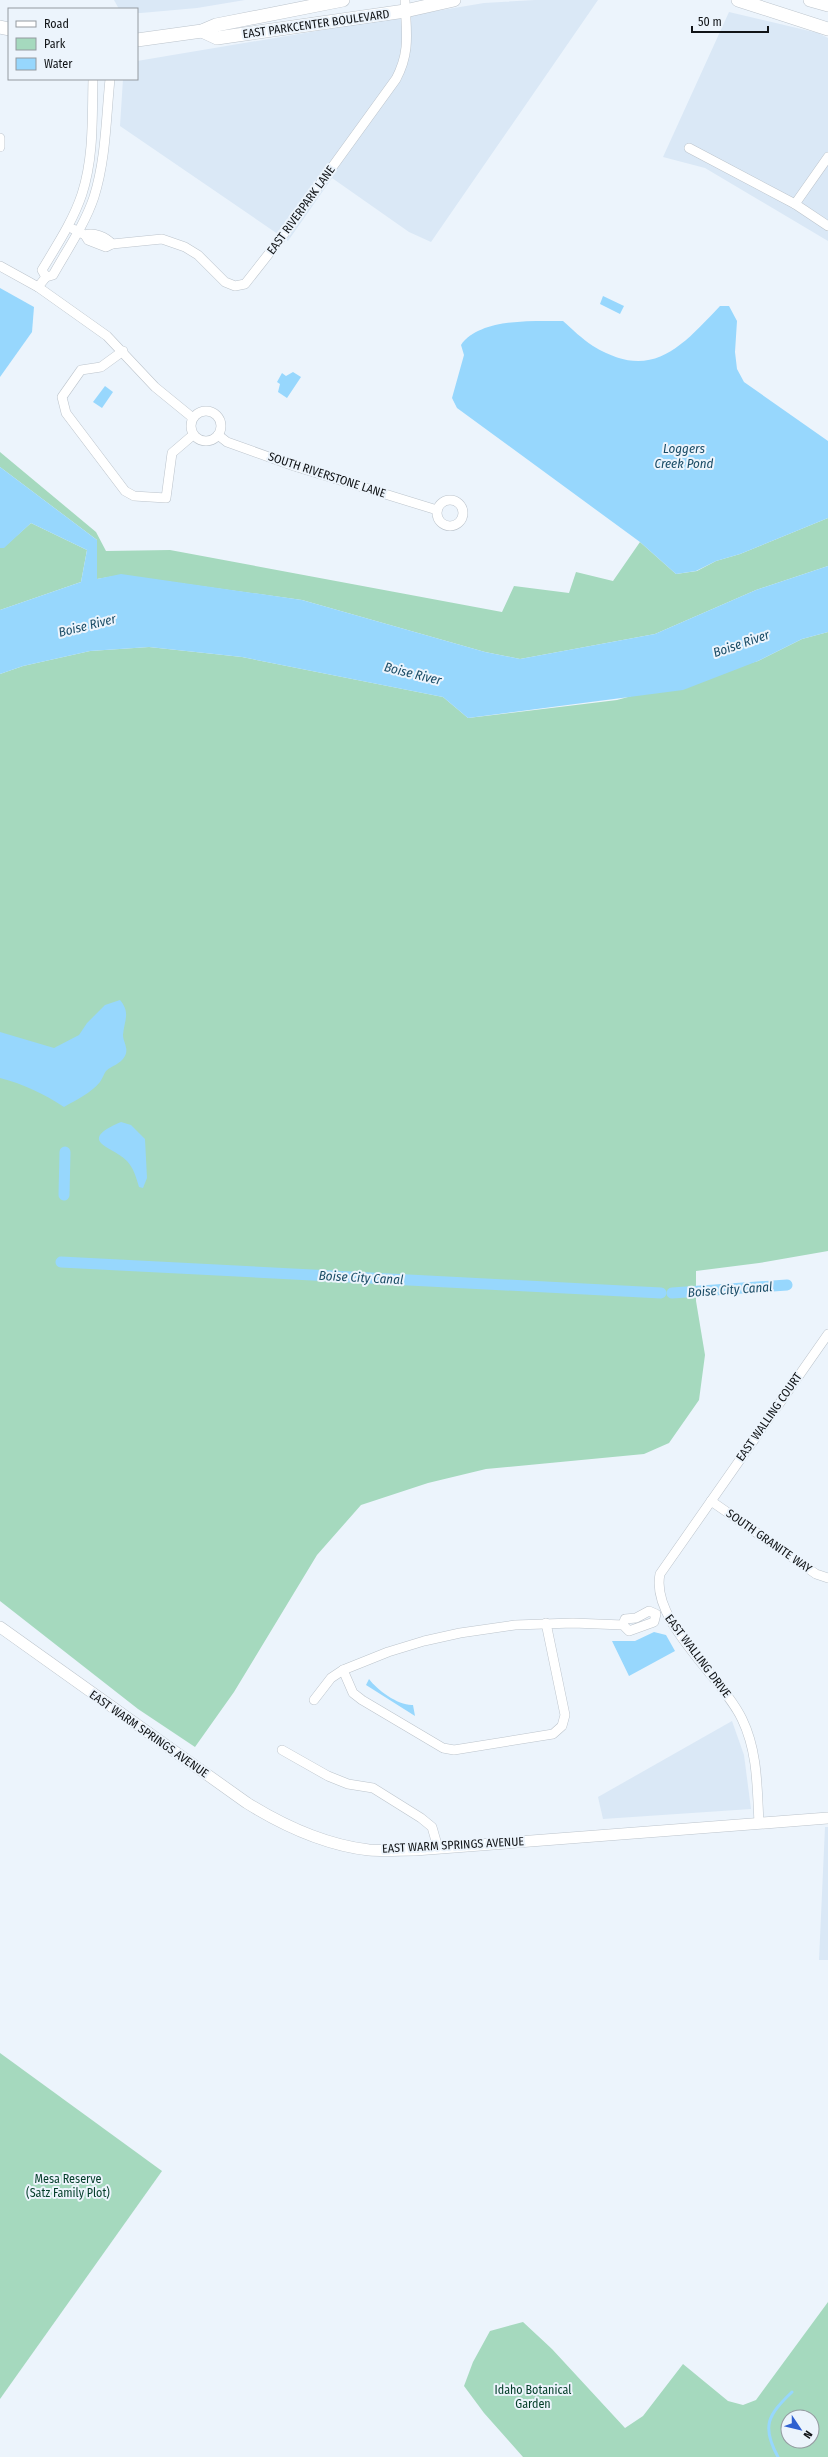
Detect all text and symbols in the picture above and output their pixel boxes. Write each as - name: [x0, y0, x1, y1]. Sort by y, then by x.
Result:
- street label: EAST PARKCENTER BOULEVARD: [242, 7, 390, 41]
- legend: [8, 8, 138, 80]
- scale bar: [692, 8, 768, 34]
- text: 50 m: [698, 15, 722, 29]
- text: Road: [44, 17, 69, 31]
- text: Park: [44, 37, 66, 51]
- text: Water: [44, 57, 73, 71]
- street label: EAST RIVERPARK LANE: [264, 163, 338, 257]
- water label: Loggers Creek Pond: [655, 441, 714, 471]
- street label: SOUTH RIVERSTONE LANE: [266, 449, 388, 501]
- water label: Boise River: [57, 611, 118, 640]
- water label: Boise River: [711, 627, 772, 660]
- water label: Boise River: [383, 659, 444, 688]
- water label: Boise City Canal: [318, 1268, 404, 1287]
- water label: Boise City Canal: [687, 1279, 773, 1300]
- street label: EAST WALLING COURT: [733, 1370, 805, 1464]
- street label: SOUTH GRANITE WAY: [724, 1506, 814, 1576]
- street label: EAST WALLING DRIVE: [662, 1612, 734, 1701]
- street label: EAST WARM SPRINGS AVENUE: [87, 1688, 211, 1781]
- street label: EAST WARM SPRINGS AVENUE: [382, 1834, 525, 1856]
- park label: Mesa Reserve (Satz Family Plot): [26, 2172, 110, 2200]
- park label: Idaho Botanical Garden: [495, 2383, 571, 2411]
- north arrow: [780, 2409, 820, 2449]
- text: N: [801, 2428, 815, 2441]

